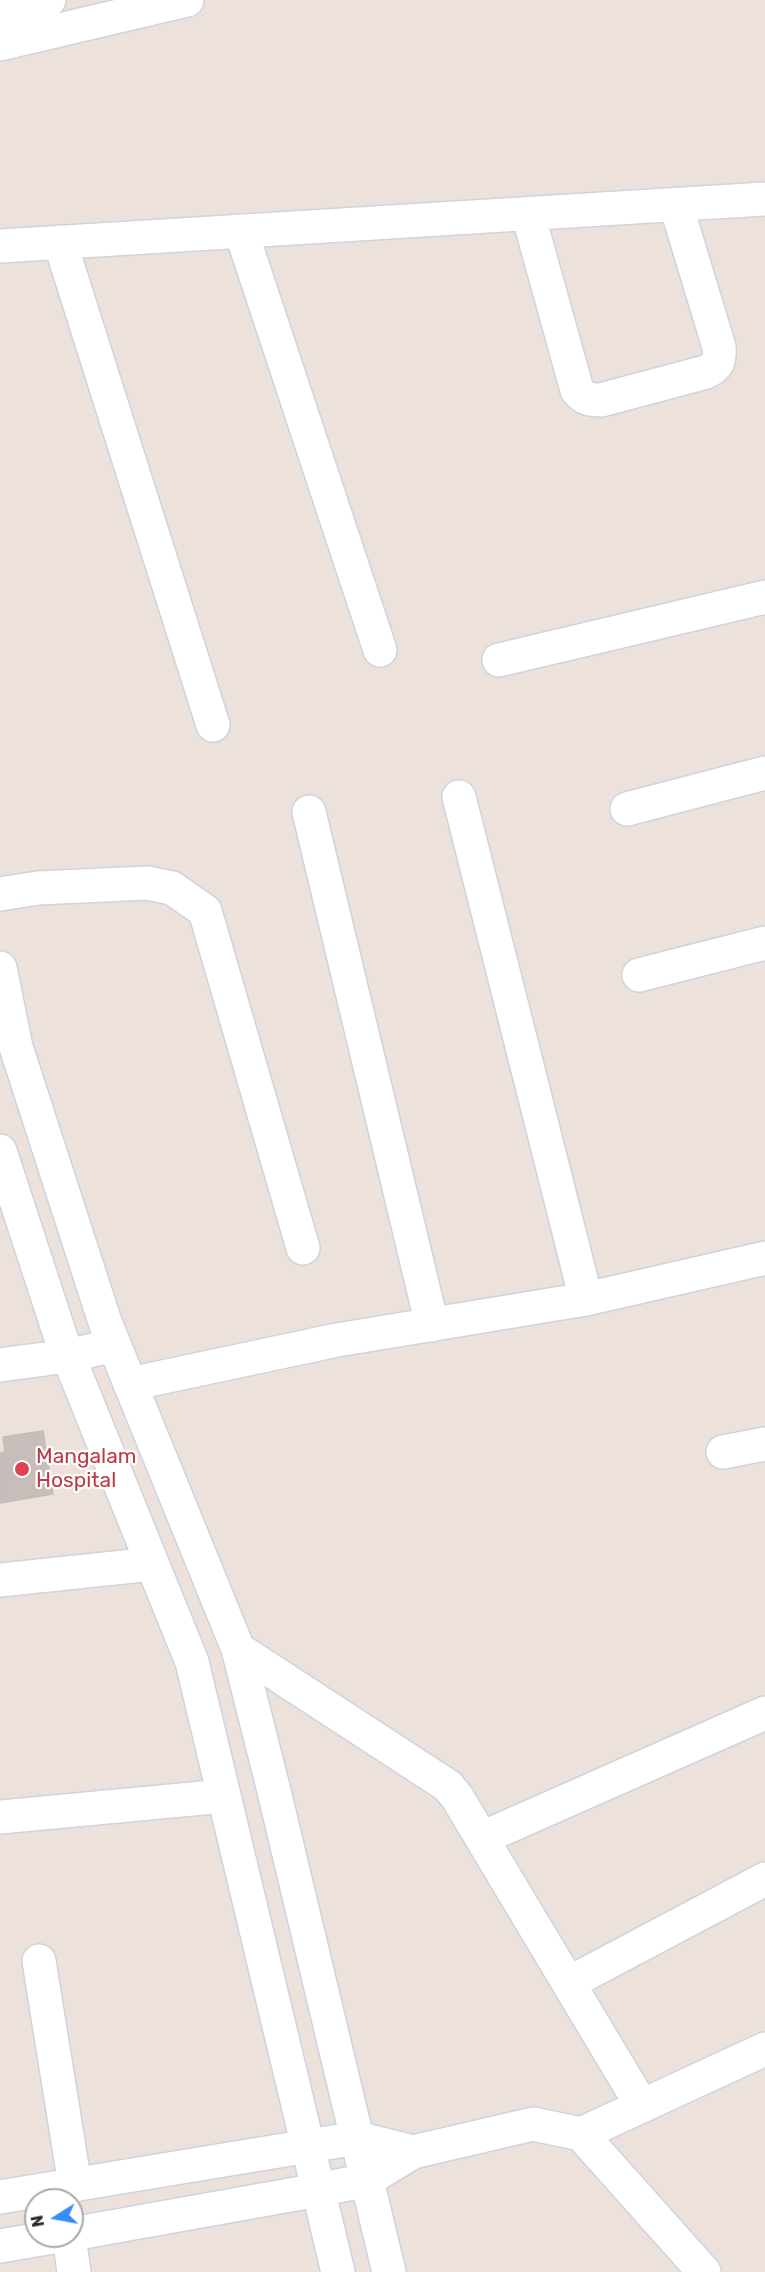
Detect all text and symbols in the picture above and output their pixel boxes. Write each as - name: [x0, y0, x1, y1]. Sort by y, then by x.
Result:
- place label: Mangalam Hospital: [36, 1444, 136, 1494]
- marker: Mangalam Hospital: [13, 1460, 31, 1478]
- north arrow: [24, 2188, 84, 2248]
- text: N: [27, 2214, 48, 2229]

